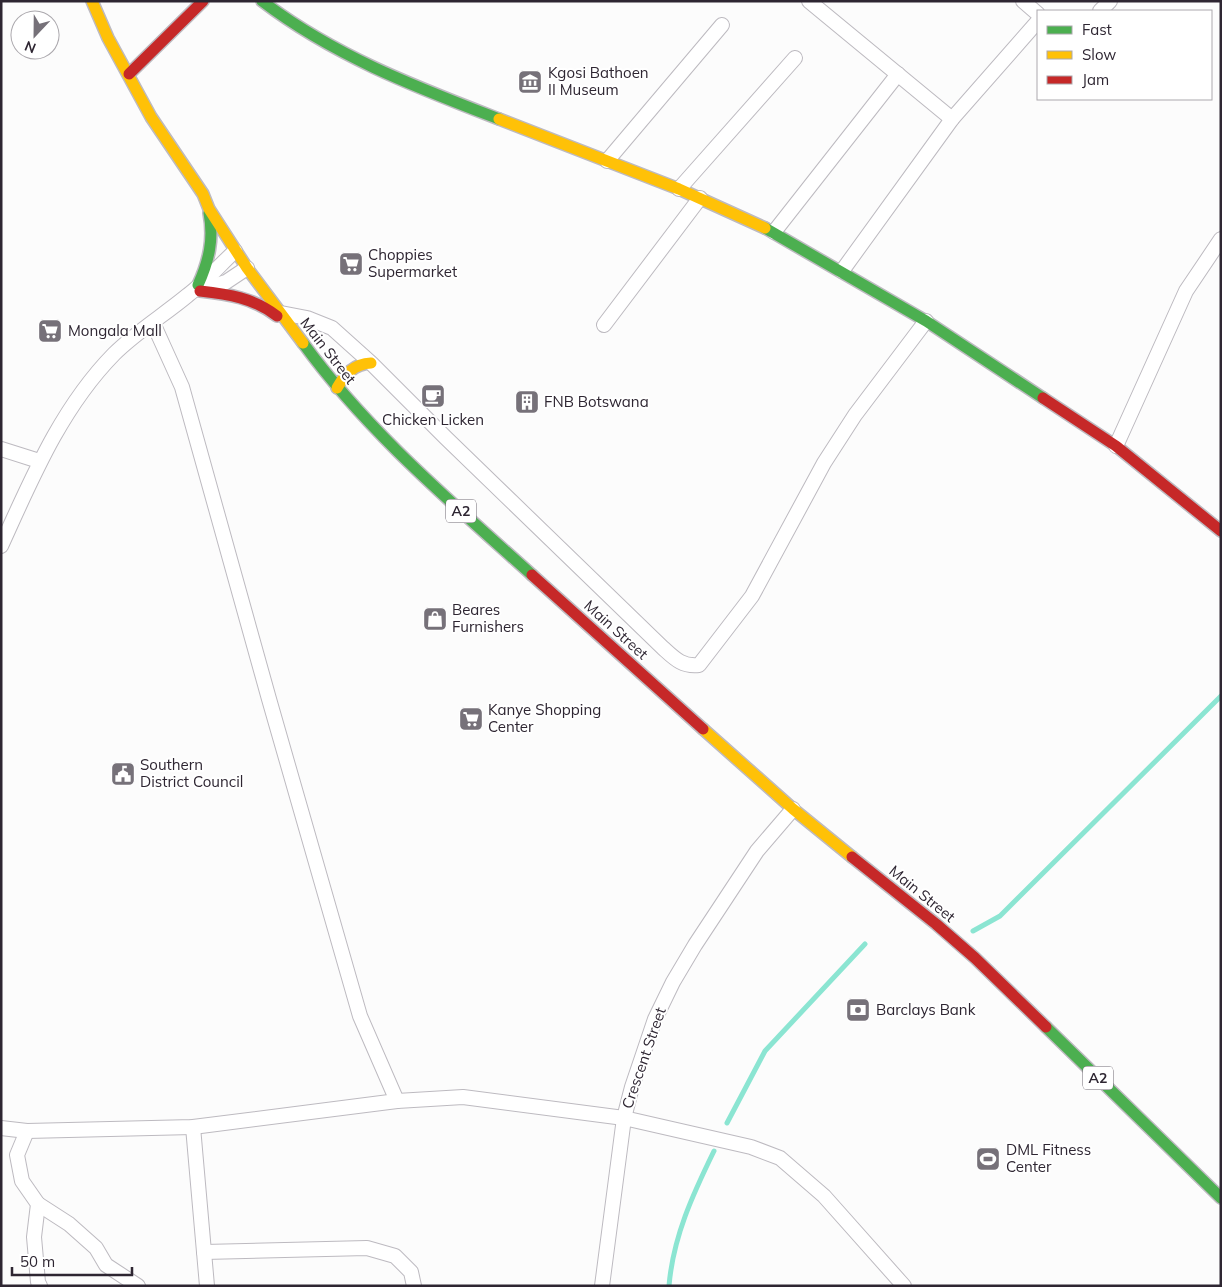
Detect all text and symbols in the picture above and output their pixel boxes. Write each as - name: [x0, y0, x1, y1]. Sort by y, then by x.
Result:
- north arrow: [10, 10, 60, 60]
- legend: [1037, 10, 1212, 100]
- text: Fast: [1082, 20, 1112, 39]
- text: N: [22, 37, 38, 57]
- text: Slow: [1082, 45, 1116, 64]
- place label: Kgosi Bathoen II Museum: [548, 63, 649, 99]
- museum icon: Kgosi Bathoen II Museum: [517, 69, 543, 95]
- text: Jam: [1082, 70, 1109, 89]
- place label: Choppies Supermarket: [368, 245, 457, 281]
- supermarket icon: Choppies Supermarket: [338, 251, 364, 277]
- street label: Main Street: [296, 313, 360, 388]
- supermarket icon: Mongala Mall: [37, 318, 63, 344]
- place label: Mongala Mall: [68, 321, 162, 340]
- cafe icon: Chicken Licken: [420, 383, 446, 409]
- building icon: FNB Botswana: [514, 389, 540, 415]
- place label: FNB Botswana: [544, 392, 649, 411]
- place label: Chicken Licken: [382, 410, 484, 429]
- road number: A2: [446, 500, 476, 522]
- street label: Main Street: [580, 596, 652, 663]
- place label: Beares Furnishers: [452, 600, 524, 636]
- shop icon: Beares Furnishers: [422, 606, 448, 632]
- place label: Kanye Shopping Center: [488, 700, 601, 736]
- supermarket icon: Kanye Shopping Center: [458, 706, 484, 732]
- place label: Southern District Council: [140, 755, 243, 791]
- public building icon: Southern District Council: [110, 761, 136, 787]
- street label: Main Street: [885, 861, 959, 926]
- bank icon: Barclays Bank: [845, 997, 871, 1023]
- place label: Barclays Bank: [876, 1000, 976, 1019]
- street label: Crescent Street: [617, 1005, 670, 1111]
- road number: A2: [1083, 1066, 1113, 1090]
- place label: DML Fitness Center: [1006, 1140, 1091, 1176]
- sports icon: DML Fitness Center: [975, 1146, 1001, 1172]
- scale bar: [12, 1244, 132, 1276]
- text: 50 m: [20, 1252, 55, 1271]

